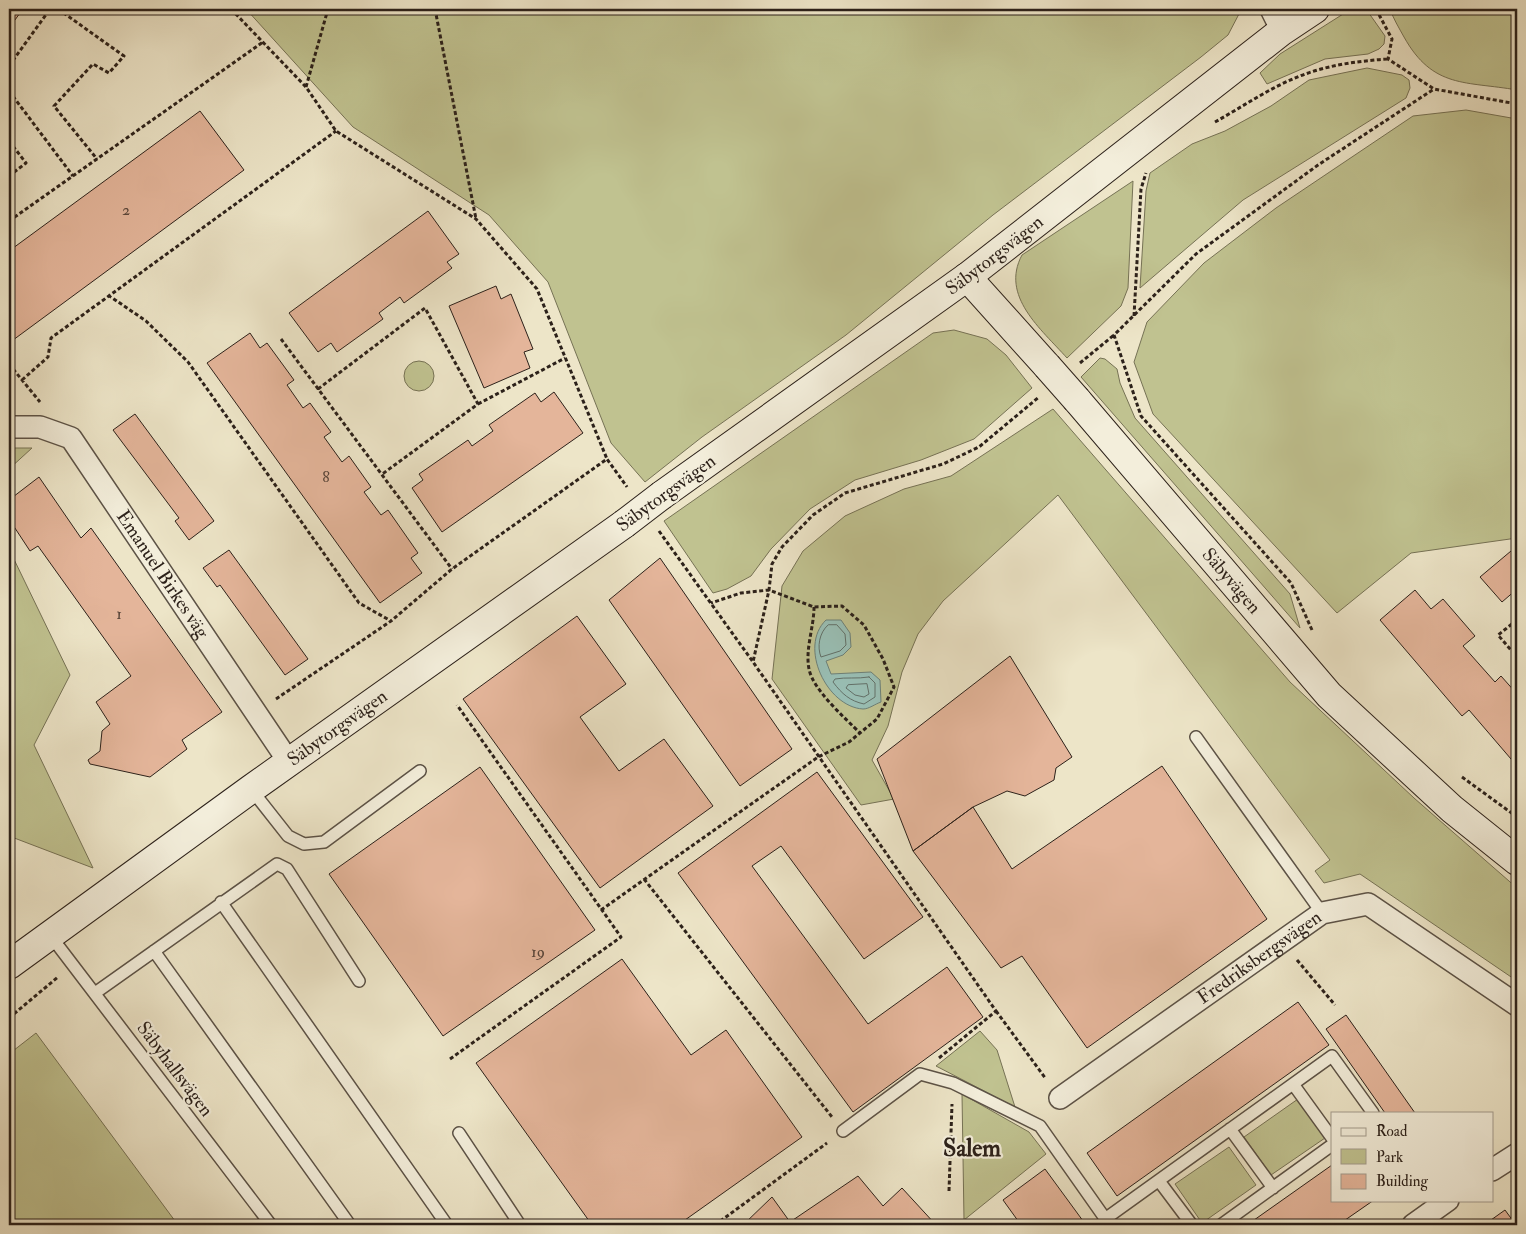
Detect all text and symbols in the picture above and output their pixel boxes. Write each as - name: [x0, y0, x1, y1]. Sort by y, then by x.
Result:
- house number: 2: [122, 200, 130, 220]
- street label: Säbytorgsvägen: [941, 210, 1048, 300]
- street label: Säbytorgsvägen: [612, 449, 721, 537]
- house number: 8: [322, 467, 330, 487]
- street label: Emanuel Birkes väg: [111, 505, 215, 643]
- street label: Säbyvägen: [1197, 543, 1267, 619]
- house number: 1: [116, 604, 122, 624]
- street label: Säbytorgsvägen: [283, 684, 392, 771]
- street label: Fredriksbergsvägen: [1193, 905, 1326, 1009]
- house number: 19: [531, 942, 545, 962]
- street label: Säbyhallsvägen: [131, 1017, 219, 1121]
- legend: [1331, 1112, 1494, 1202]
- text: Road: [1376, 1122, 1408, 1141]
- district label: Salem: [943, 1133, 1001, 1164]
- text: Park: [1376, 1148, 1403, 1167]
- text: Building: [1376, 1172, 1428, 1191]

